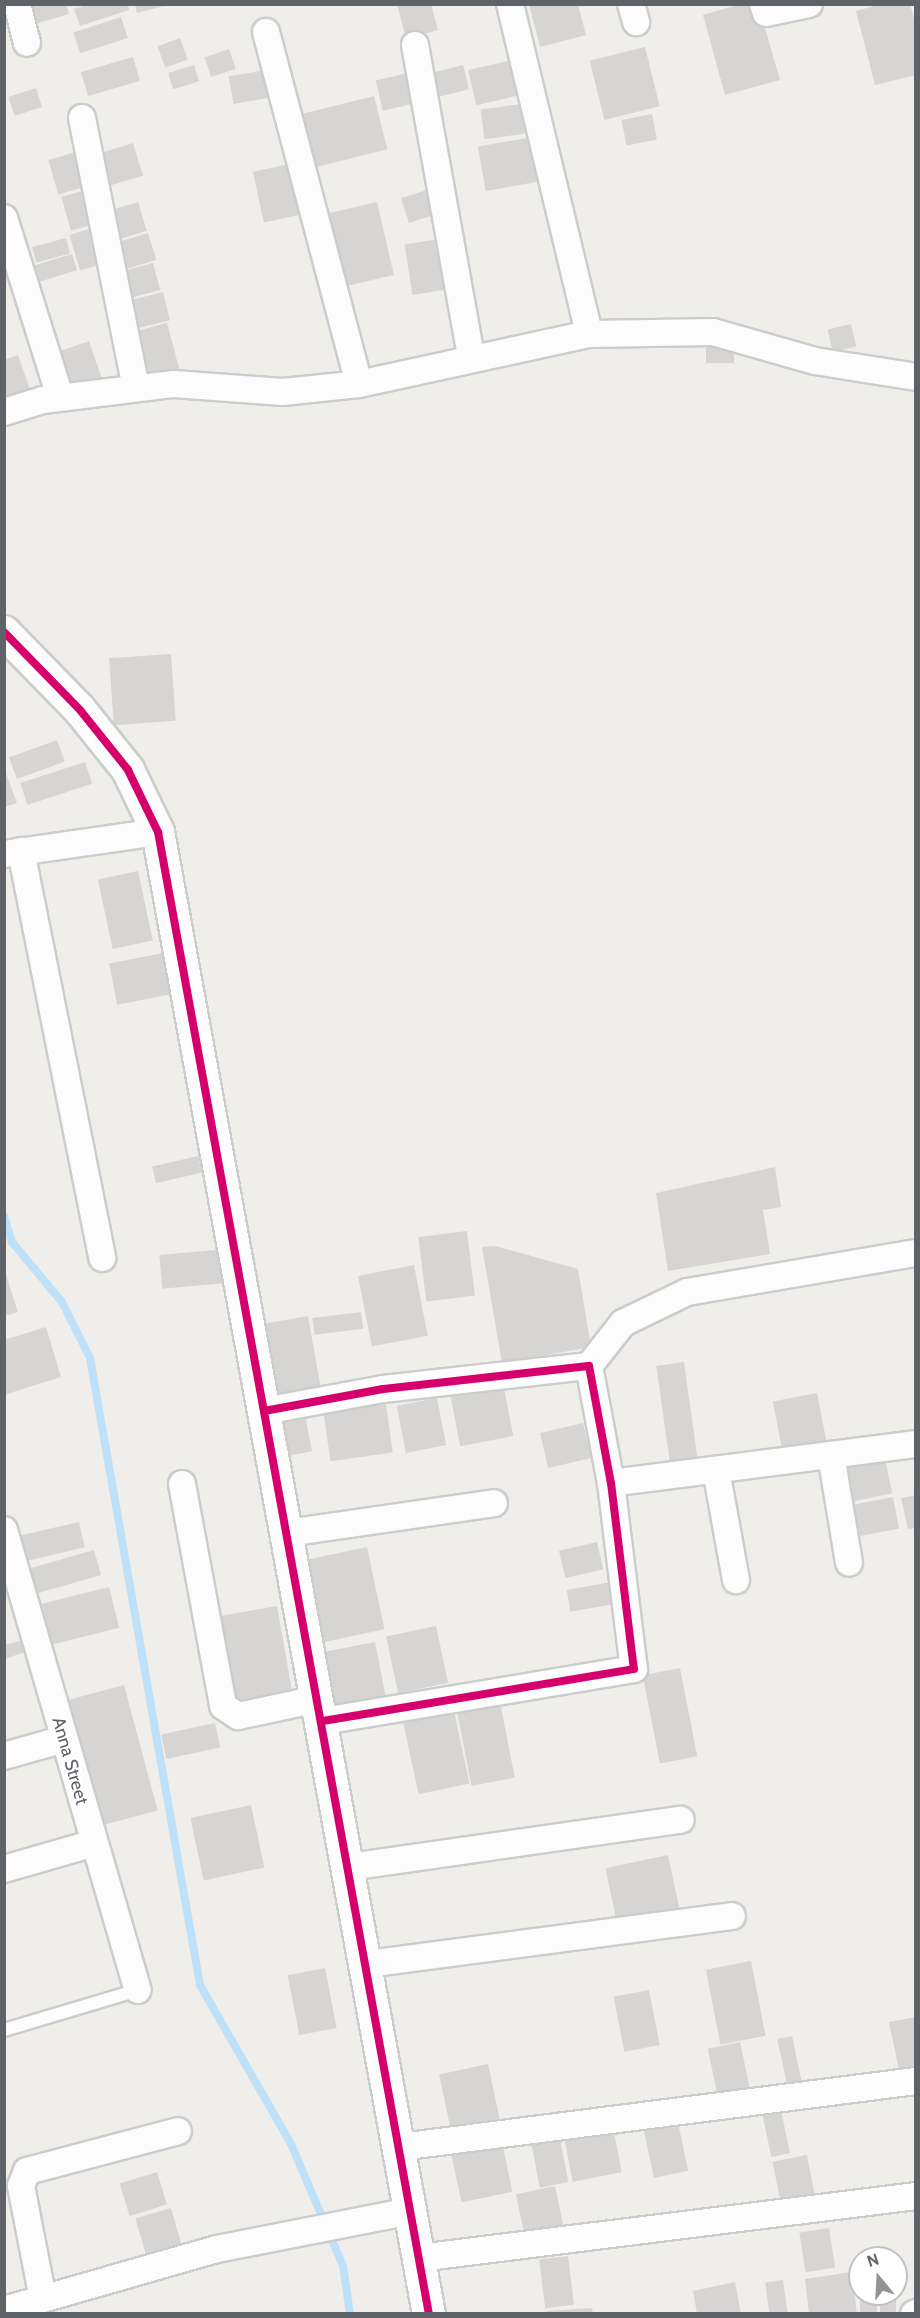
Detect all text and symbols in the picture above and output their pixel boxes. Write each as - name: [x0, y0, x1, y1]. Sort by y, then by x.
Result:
- street label: Anna Street: [47, 1715, 93, 1807]
- north arrow: [848, 2246, 908, 2306]
- text: N: [865, 2250, 881, 2271]

